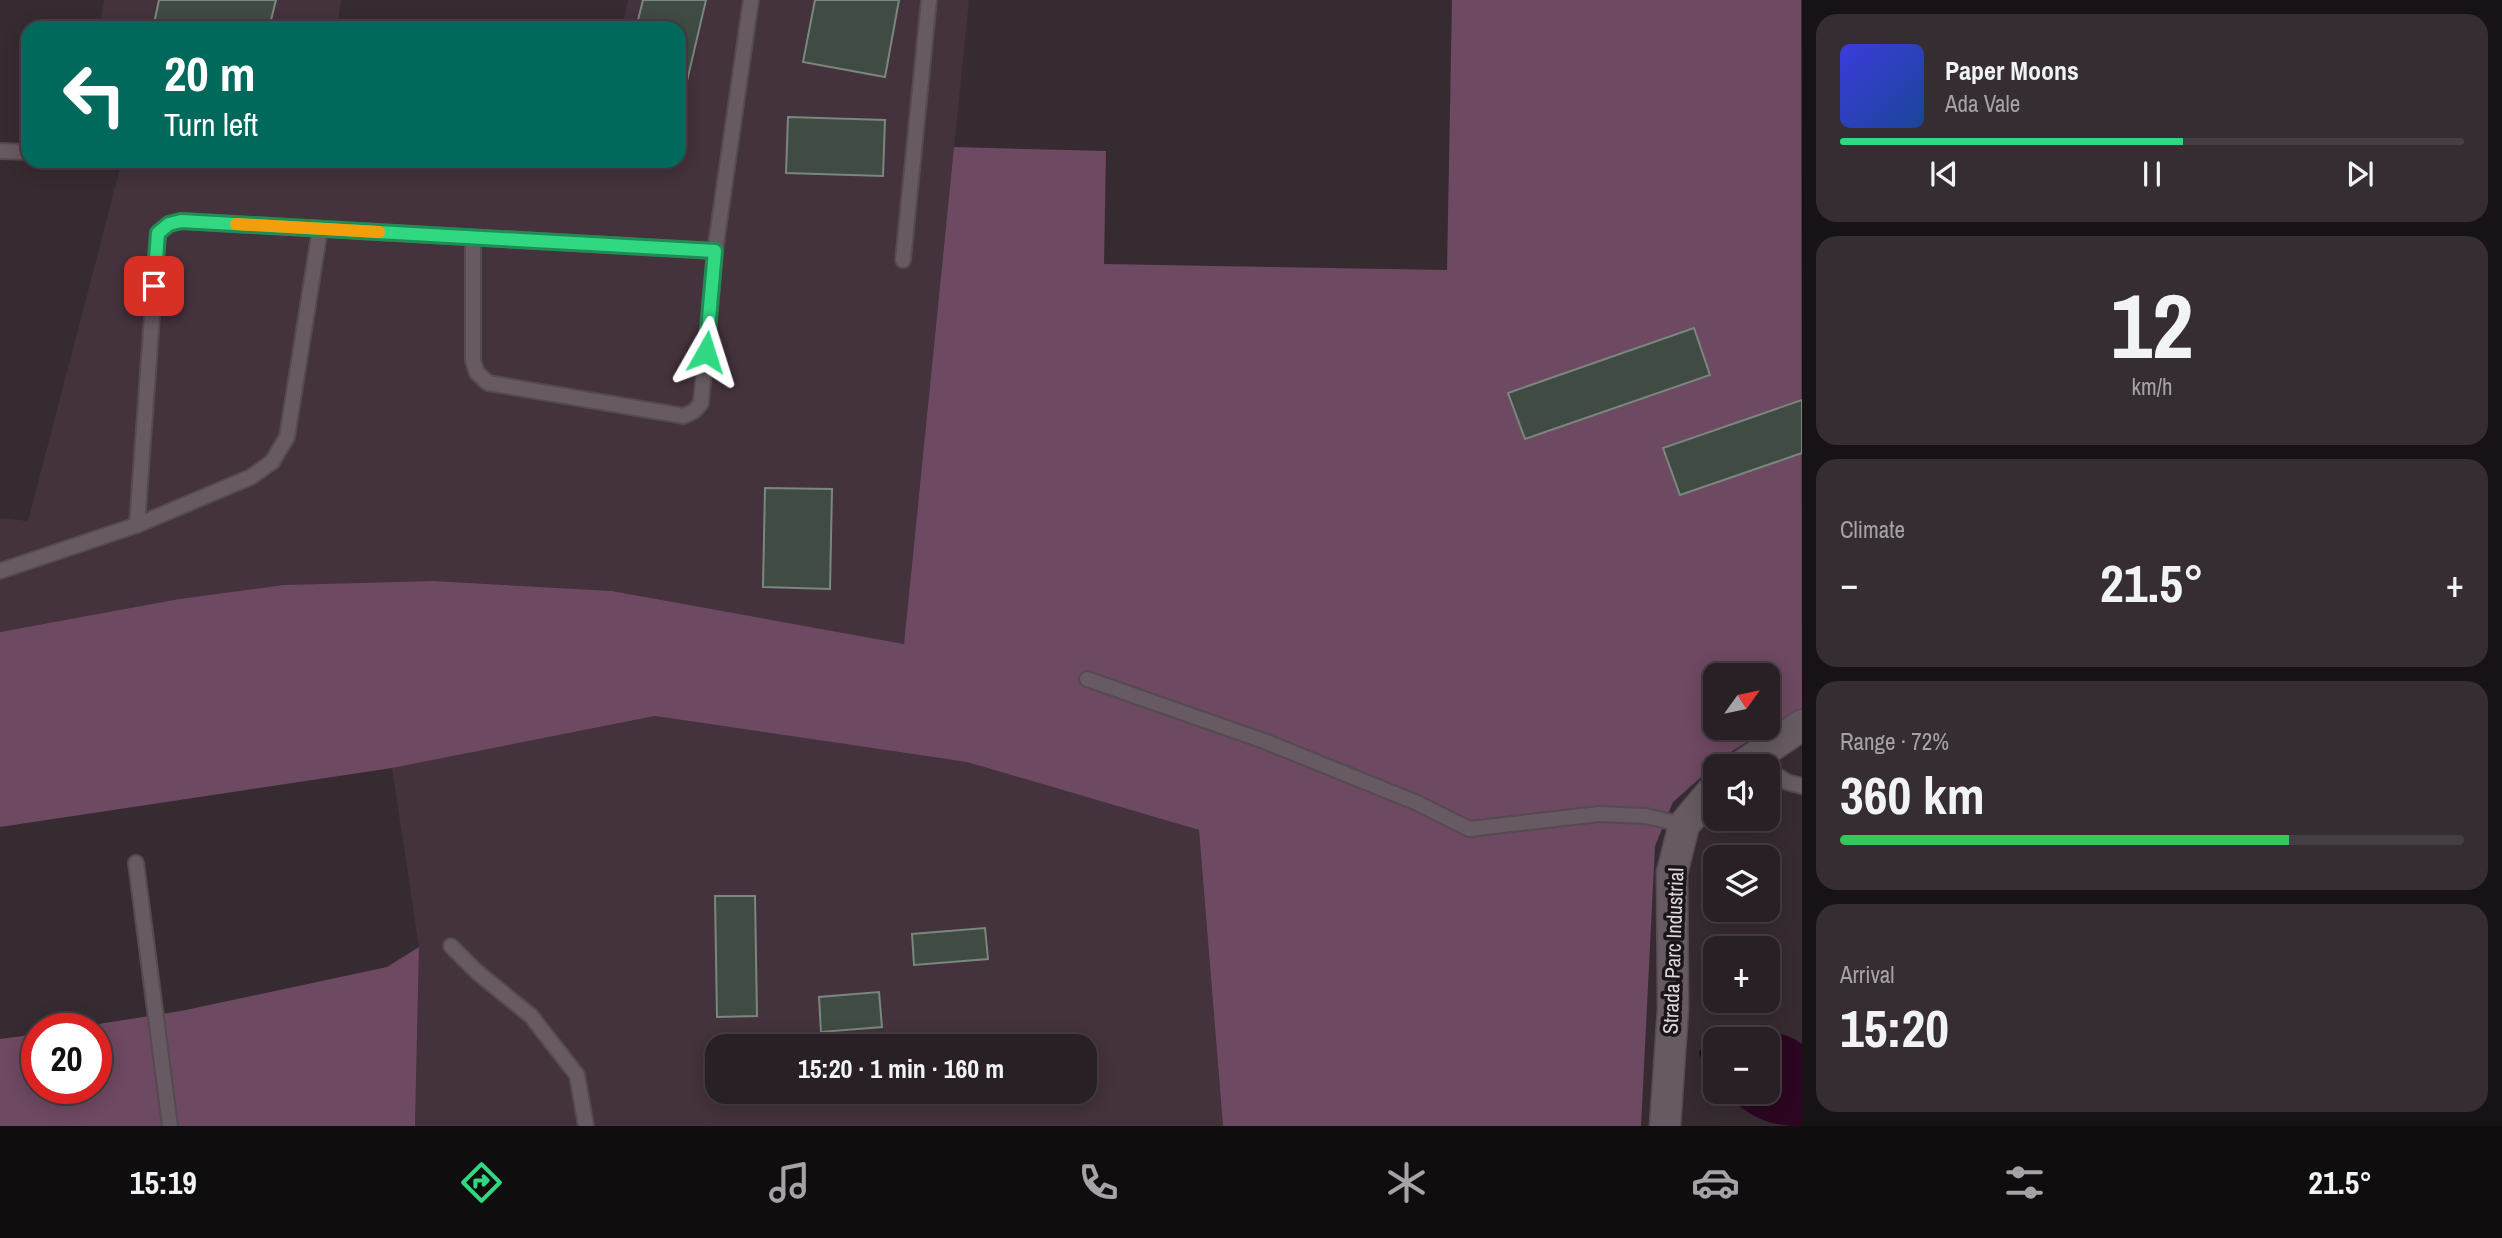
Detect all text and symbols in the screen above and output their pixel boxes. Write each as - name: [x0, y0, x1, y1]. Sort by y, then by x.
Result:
- text: 20 m: [164, 40, 256, 106]
- icon: left: [49, 49, 140, 140]
- text: Paper Moons: [1945, 53, 2079, 88]
- text: Ada Vale: [1945, 88, 2020, 119]
- text: Turn left: [164, 103, 258, 146]
- icon: previous: [1925, 155, 1963, 193]
- icon: pause: [2133, 155, 2171, 193]
- icon: next: [2341, 155, 2379, 193]
- pin: [124, 256, 184, 316]
- text: 12: [2111, 264, 2194, 386]
- icon: arrive: [135, 267, 173, 305]
- position arrow: [669, 315, 743, 389]
- text: km/h: [2132, 371, 2172, 402]
- text: Climate: [1840, 514, 1905, 545]
- text: 21.5°: [2100, 548, 2204, 618]
- text: −: [1840, 558, 1858, 609]
- text: +: [2446, 558, 2464, 609]
- north arrow: [1703, 663, 1780, 740]
- map controls: [1703, 663, 1780, 1104]
- text: Range · 72%: [1840, 726, 1949, 757]
- button: sound: [1703, 754, 1780, 831]
- text: 360 km: [1840, 760, 1985, 830]
- button: layers: [1703, 845, 1780, 922]
- street label: Strada Parc Industrial: [1656, 867, 1690, 1035]
- button: +: [1703, 936, 1780, 1013]
- text: Arrival: [1840, 959, 1895, 990]
- text: 15:20: [1840, 993, 1949, 1063]
- speed limit sign: 20: [21, 1013, 112, 1104]
- button: −: [1703, 1027, 1780, 1104]
- text: 15:20 · 1 min · 160 m: [798, 1051, 1004, 1086]
- icon: directions: [457, 1158, 506, 1207]
- icon: music: [765, 1158, 814, 1207]
- icon: phone: [1074, 1158, 1123, 1207]
- icon: climate: [1382, 1158, 1431, 1207]
- icon: car: [1691, 1158, 1740, 1207]
- icon: filters: [2000, 1158, 2049, 1207]
- text: 15:19: [130, 1161, 197, 1204]
- text: 21.5°: [2308, 1161, 2372, 1204]

